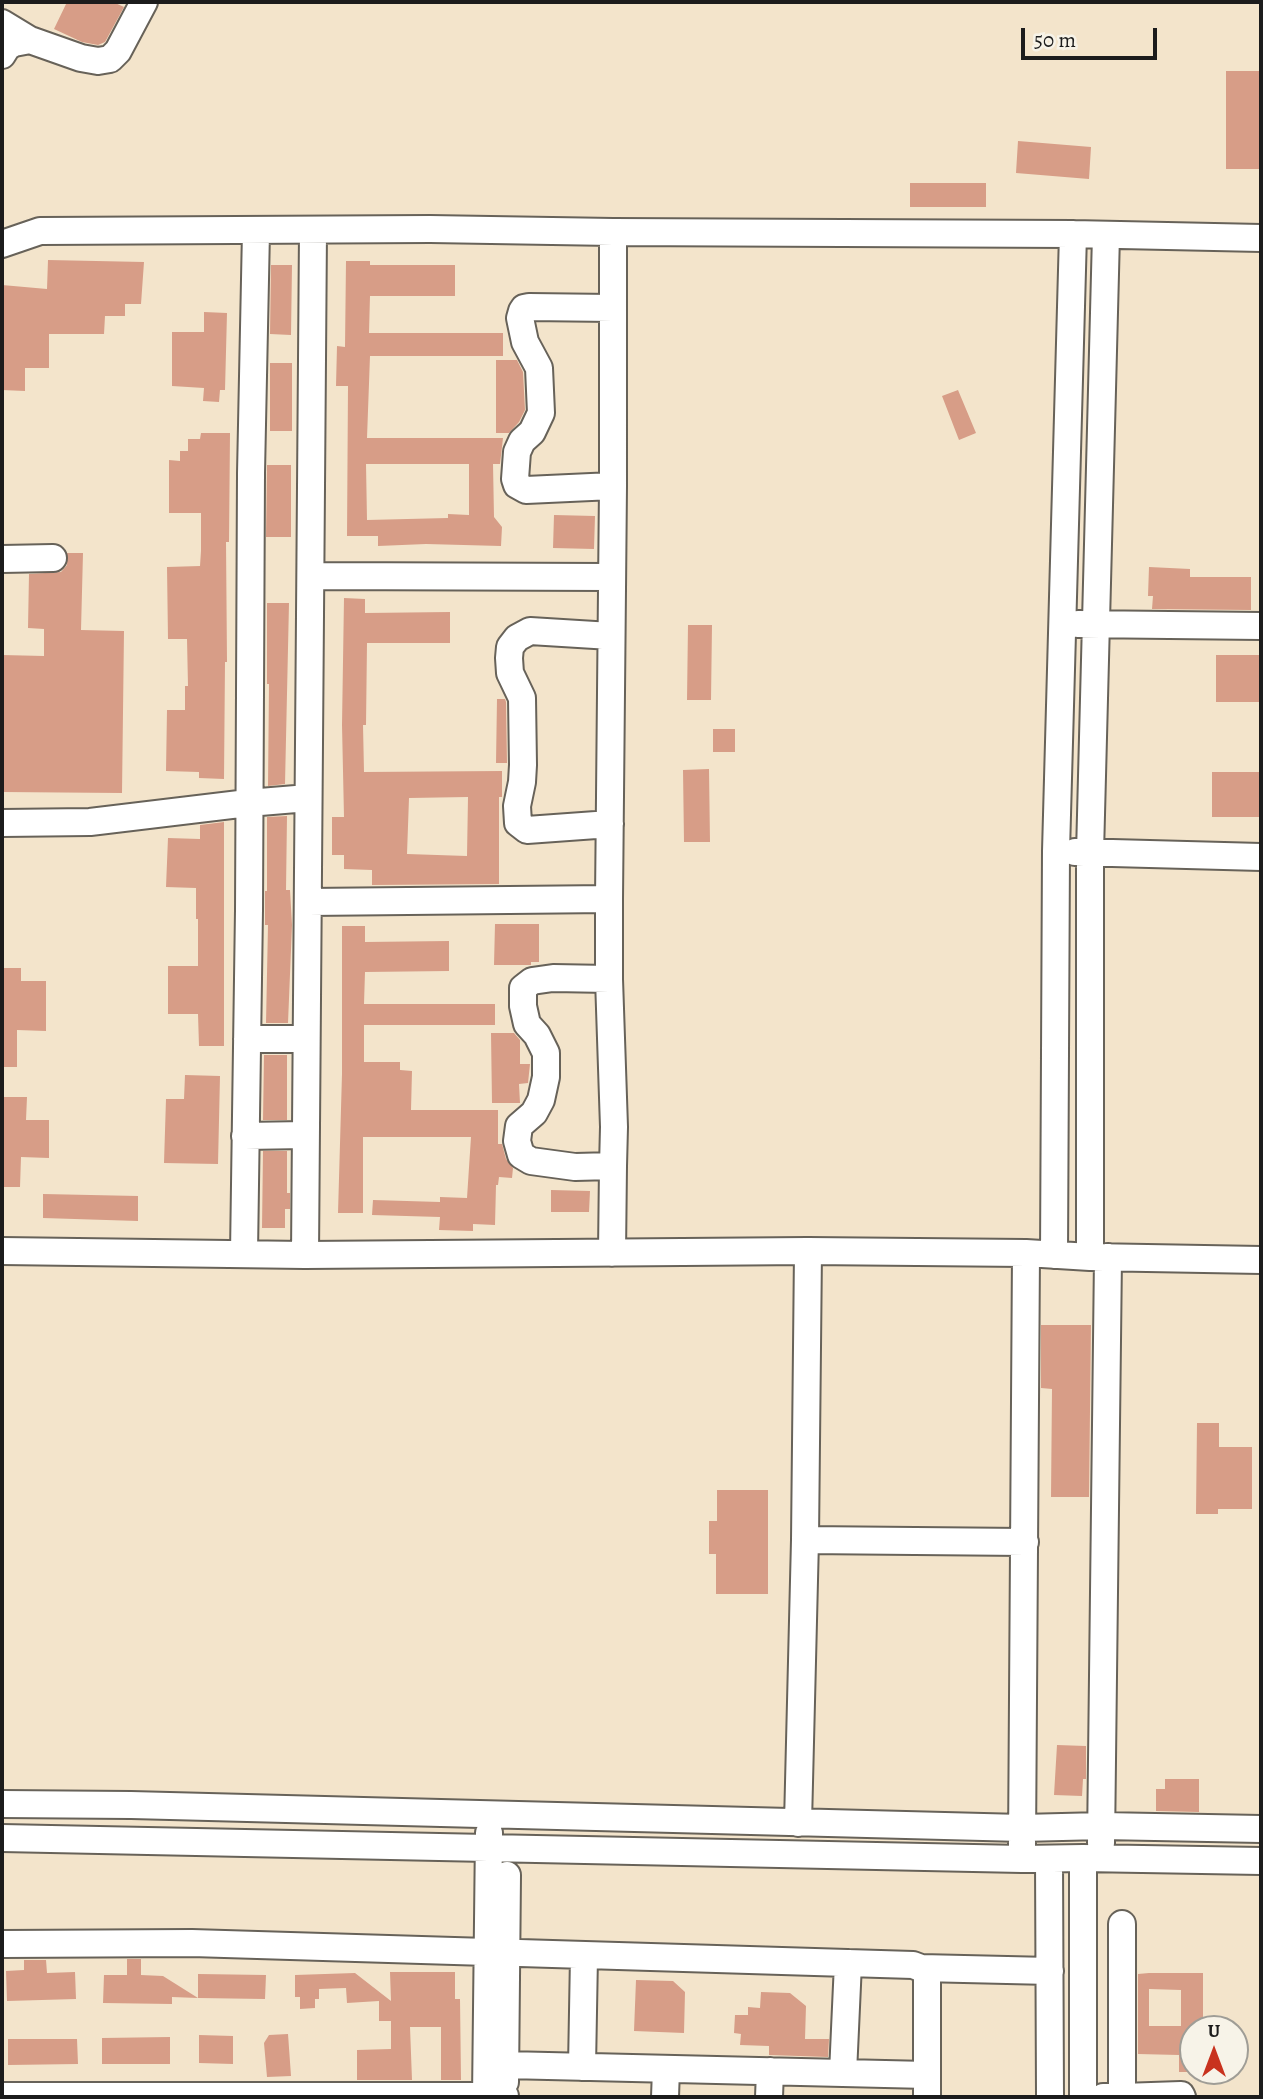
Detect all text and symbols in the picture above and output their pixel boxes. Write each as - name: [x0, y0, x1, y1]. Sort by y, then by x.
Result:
- scale bar: [1025, 14, 1162, 58]
- text: 50 m: [1034, 26, 1076, 54]
- north arrow: [1179, 2015, 1249, 2085]
- text: U: [1208, 2018, 1220, 2044]

